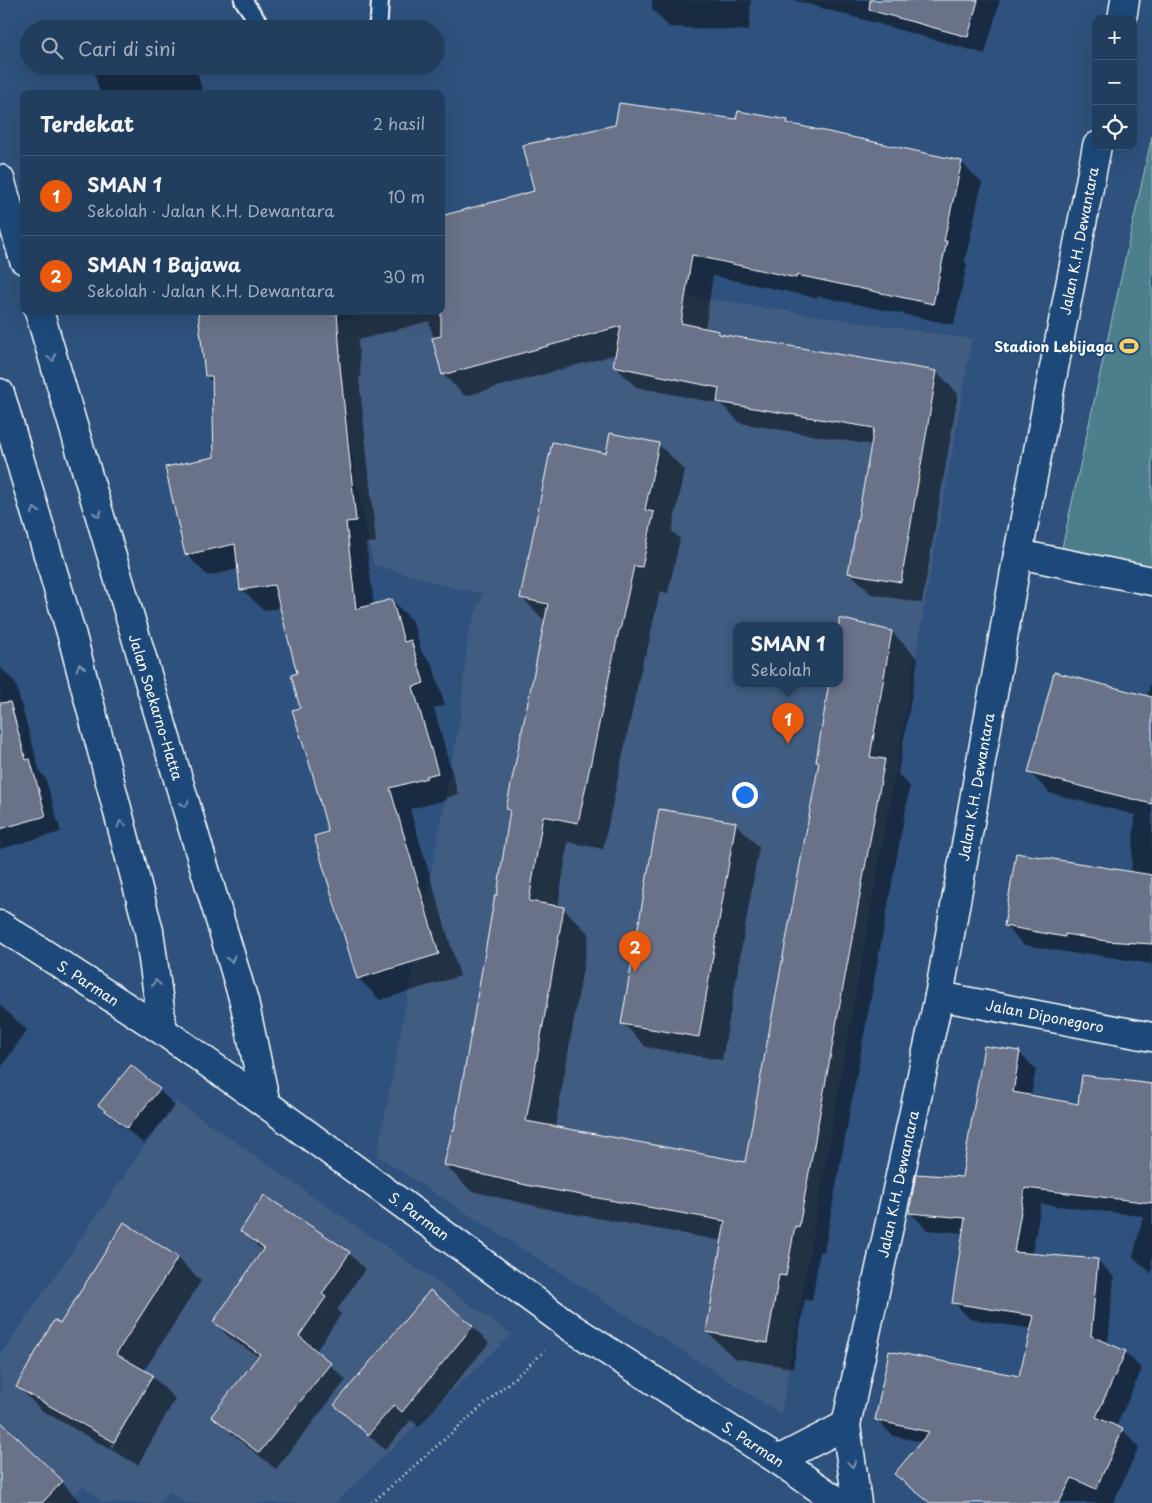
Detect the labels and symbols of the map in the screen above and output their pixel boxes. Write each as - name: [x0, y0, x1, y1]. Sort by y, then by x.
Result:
- street label: Jalan K.H. Dewantara: [1054, 165, 1104, 317]
- sports icon: Stadion Lebijaga: [1118, 335, 1140, 357]
- place label: Stadion Lebijaga: [994, 336, 1114, 357]
- one-way arrow: [47, 353, 57, 362]
- one-way arrow: [31, 508, 41, 516]
- one-way arrow: [92, 509, 102, 518]
- street label: Jalan Soekarno-Hatta: [124, 631, 188, 783]
- one-way arrow: [76, 664, 86, 672]
- pin: 1: [772, 703, 804, 744]
- street label: Jalan K.H. Dewantara: [953, 711, 999, 863]
- your location: [732, 782, 758, 808]
- one-way arrow: [179, 799, 189, 807]
- one-way arrow: [116, 820, 127, 829]
- pin: 2: [619, 931, 651, 972]
- street label: S. Parman: [53, 955, 123, 1011]
- one-way arrow: [226, 955, 236, 963]
- one-way arrow: [151, 979, 162, 987]
- street label: Jalan Diponegoro: [984, 994, 1106, 1038]
- street label: Jalan K.H. Dewantara: [872, 1108, 924, 1260]
- street label: S. Parman: [384, 1187, 454, 1245]
- street label: S. Parman: [718, 1416, 788, 1472]
- one-way arrow: [846, 1460, 857, 1468]

